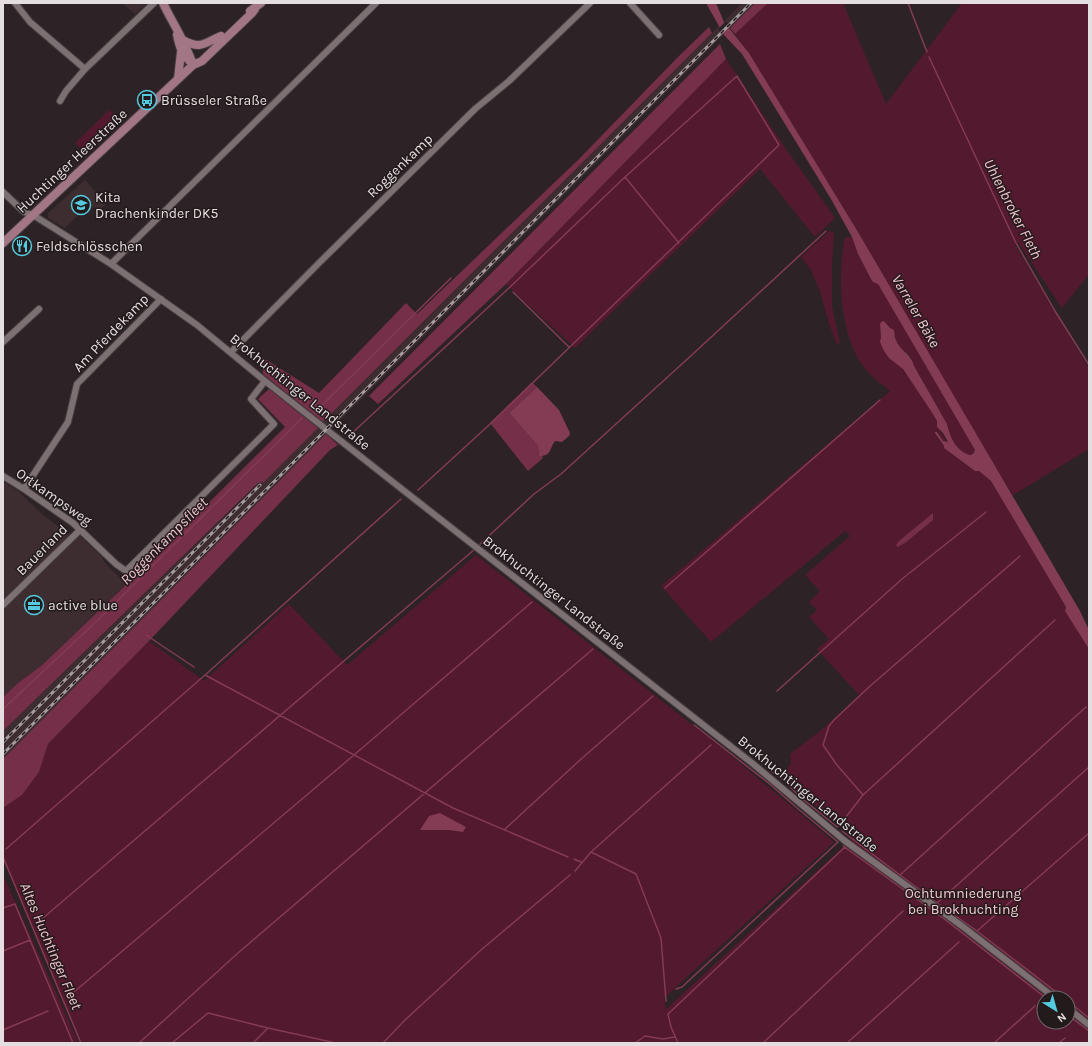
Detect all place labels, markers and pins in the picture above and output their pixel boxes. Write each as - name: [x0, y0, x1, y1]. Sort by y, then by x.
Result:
- bus stop icon: Brüsseler Straße: [136, 89, 158, 111]
- place label: Brüsseler Straße: [161, 92, 267, 109]
- place label: Kita Drachenkinder DK5: [95, 189, 218, 222]
- school or university icon: Kita Drachenkinder DK5: [70, 194, 92, 216]
- restaurant icon: Feldschlösschen: [11, 235, 33, 257]
- place label: Feldschlösschen: [36, 238, 143, 255]
- office icon: active blue: [23, 594, 45, 616]
- place label: active blue: [48, 597, 118, 614]

